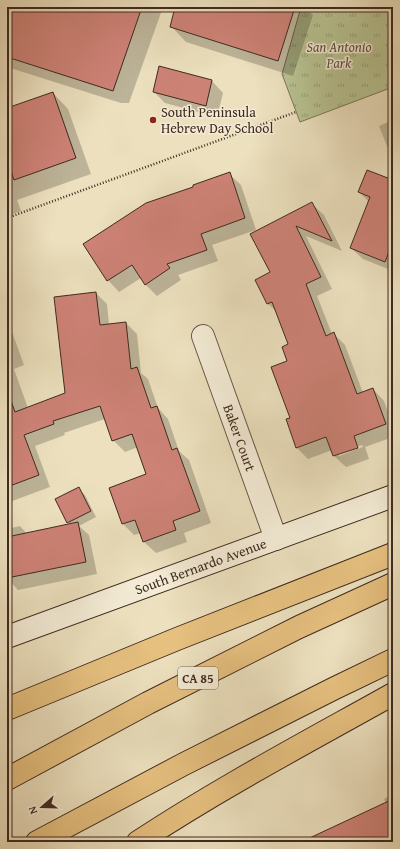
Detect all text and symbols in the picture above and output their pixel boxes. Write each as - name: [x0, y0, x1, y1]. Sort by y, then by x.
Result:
- park label: San Antonio Park: [307, 37, 371, 73]
- place label: South Peninsula Hebrew Day School: [161, 102, 273, 138]
- marker: South Peninsula Hebrew Day School: [148, 115, 158, 125]
- street label: Baker Court: [218, 401, 261, 474]
- street label: South Bernardo Avenue: [132, 533, 269, 600]
- road number: CA 85: [178, 667, 218, 689]
- north arrow: [22, 787, 62, 827]
- text: N: [24, 804, 41, 817]

